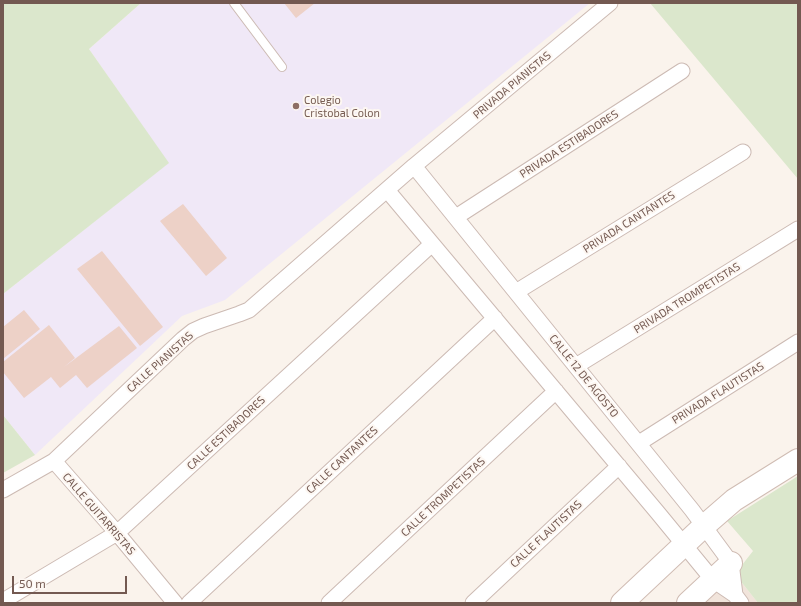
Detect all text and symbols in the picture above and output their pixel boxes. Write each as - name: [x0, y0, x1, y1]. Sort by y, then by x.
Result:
- street label: PRIVADA PIANISTAS: [470, 49, 554, 121]
- place label: Colegio Cristobal Colon: [304, 93, 380, 119]
- marker: Colegio Cristobal Colon: [291, 101, 301, 111]
- street label: PRIVADA ESTIBADORES: [517, 107, 621, 181]
- street label: PRIVADA CANTANTES: [581, 188, 677, 256]
- street label: PRIVADA TROMPETISTAS: [631, 260, 743, 336]
- street label: CALLE PIANISTAS: [124, 329, 196, 395]
- street label: CALLE 12 DE AGOSTO: [547, 332, 621, 420]
- street label: PRIVADA FLAUTISTAS: [670, 359, 766, 427]
- street label: CALLE ESTIBADORES: [184, 393, 268, 473]
- street label: CALLE CANTANTES: [304, 423, 380, 497]
- street label: CALLE TROMPETISTAS: [398, 455, 488, 539]
- street label: CALLE GUITARRISTAS: [60, 470, 138, 558]
- street label: CALLE FLAUTISTAS: [508, 497, 584, 571]
- scale bar: [14, 568, 129, 594]
- text: 50 m: [19, 576, 46, 590]

